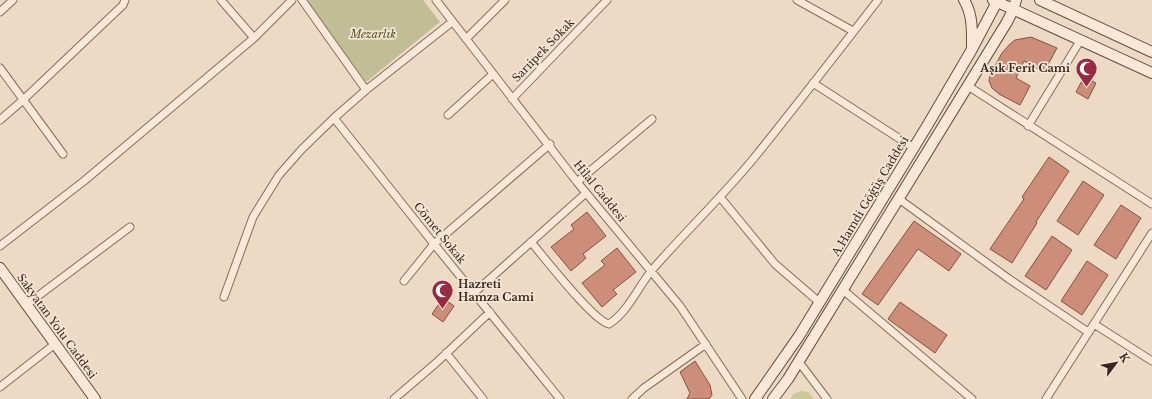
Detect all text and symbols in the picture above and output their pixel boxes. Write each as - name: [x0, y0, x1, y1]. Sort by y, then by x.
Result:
- street label: Sarıipek Sokak: [509, 15, 577, 85]
- park label: Mezarlık: [349, 27, 396, 41]
- mosque icon: Aşık Ferit Cami: [1073, 55, 1099, 88]
- place label: Aşık Ferit Cami: [979, 61, 1070, 75]
- street label: A.Hamdi Göğüş Caddesi: [828, 133, 912, 259]
- street label: Hilal Caddesi: [571, 157, 629, 225]
- street label: Cömet Sokak: [411, 199, 469, 267]
- street label: Sakyatan Yolu Caddesi: [14, 271, 100, 382]
- mosque icon: Hazreti Hamza Cami: [430, 277, 456, 310]
- place label: Hazreti Hamza Cami: [458, 277, 534, 304]
- north arrow: [1096, 343, 1136, 383]
- text: K: [1116, 350, 1133, 366]

